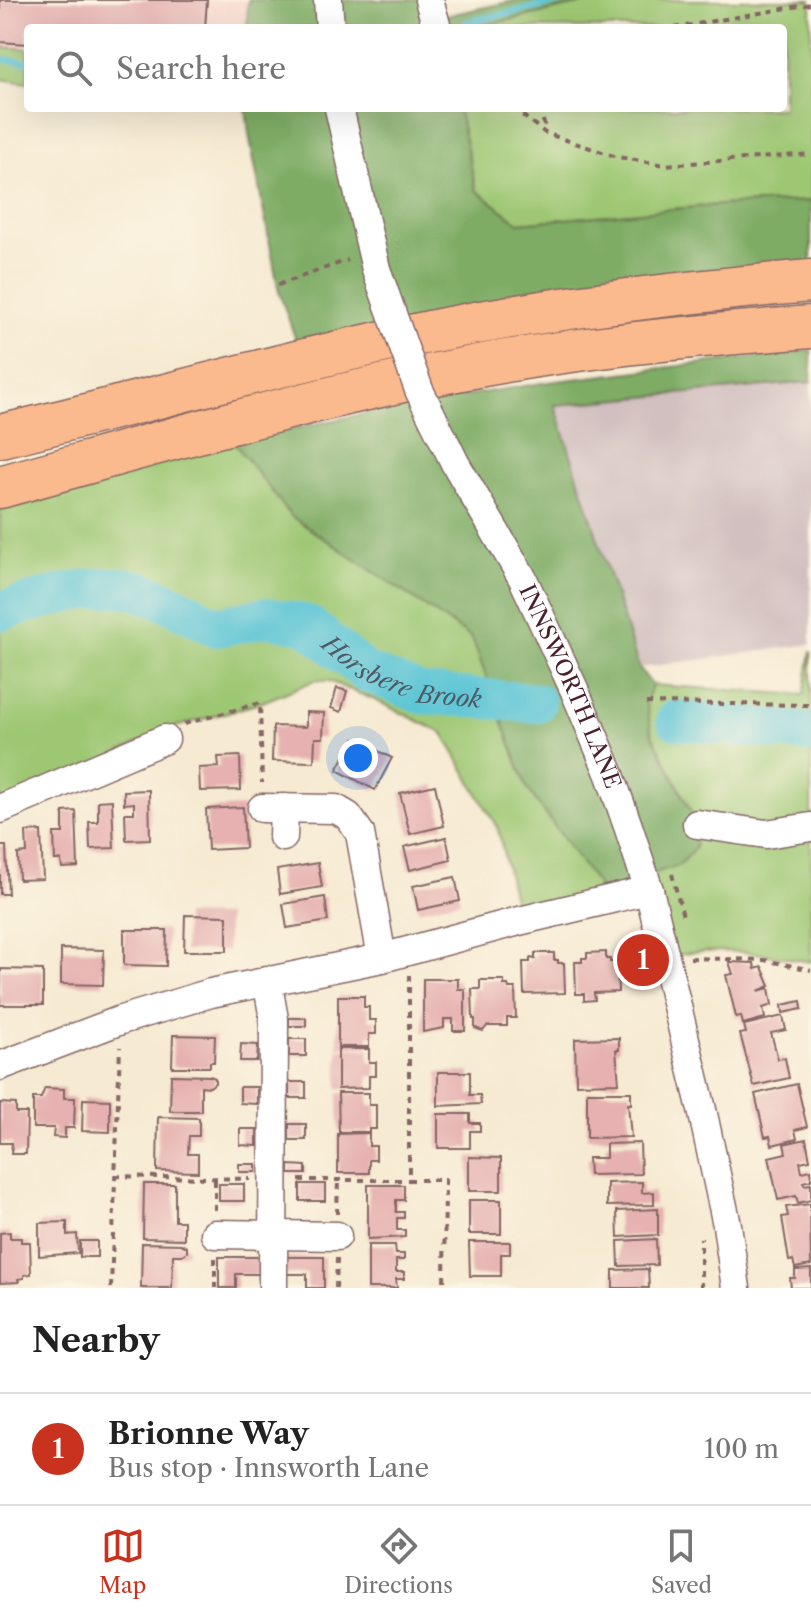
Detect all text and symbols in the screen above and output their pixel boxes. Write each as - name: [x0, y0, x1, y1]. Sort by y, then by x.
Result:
- search box: [24, 24, 787, 112]
- icon: search: [52, 46, 96, 90]
- text: Search here: [116, 50, 286, 87]
- street label: INNSWORTH LANE: [514, 580, 627, 792]
- water label: Horsbere Brook: [315, 627, 483, 713]
- your location: [338, 738, 378, 778]
- pin: 1: [617, 930, 669, 990]
- text: Nearby: [32, 1319, 160, 1361]
- text: Brionne Way: [108, 1415, 309, 1452]
- text: 1: [52, 1433, 64, 1465]
- text: 100 m: [704, 1433, 779, 1465]
- text: Bus stop · Innsworth Lane: [108, 1452, 429, 1484]
- tab: Map: [99, 1524, 146, 1599]
- tab: Directions: [344, 1524, 453, 1599]
- tab: Saved: [651, 1524, 712, 1599]

